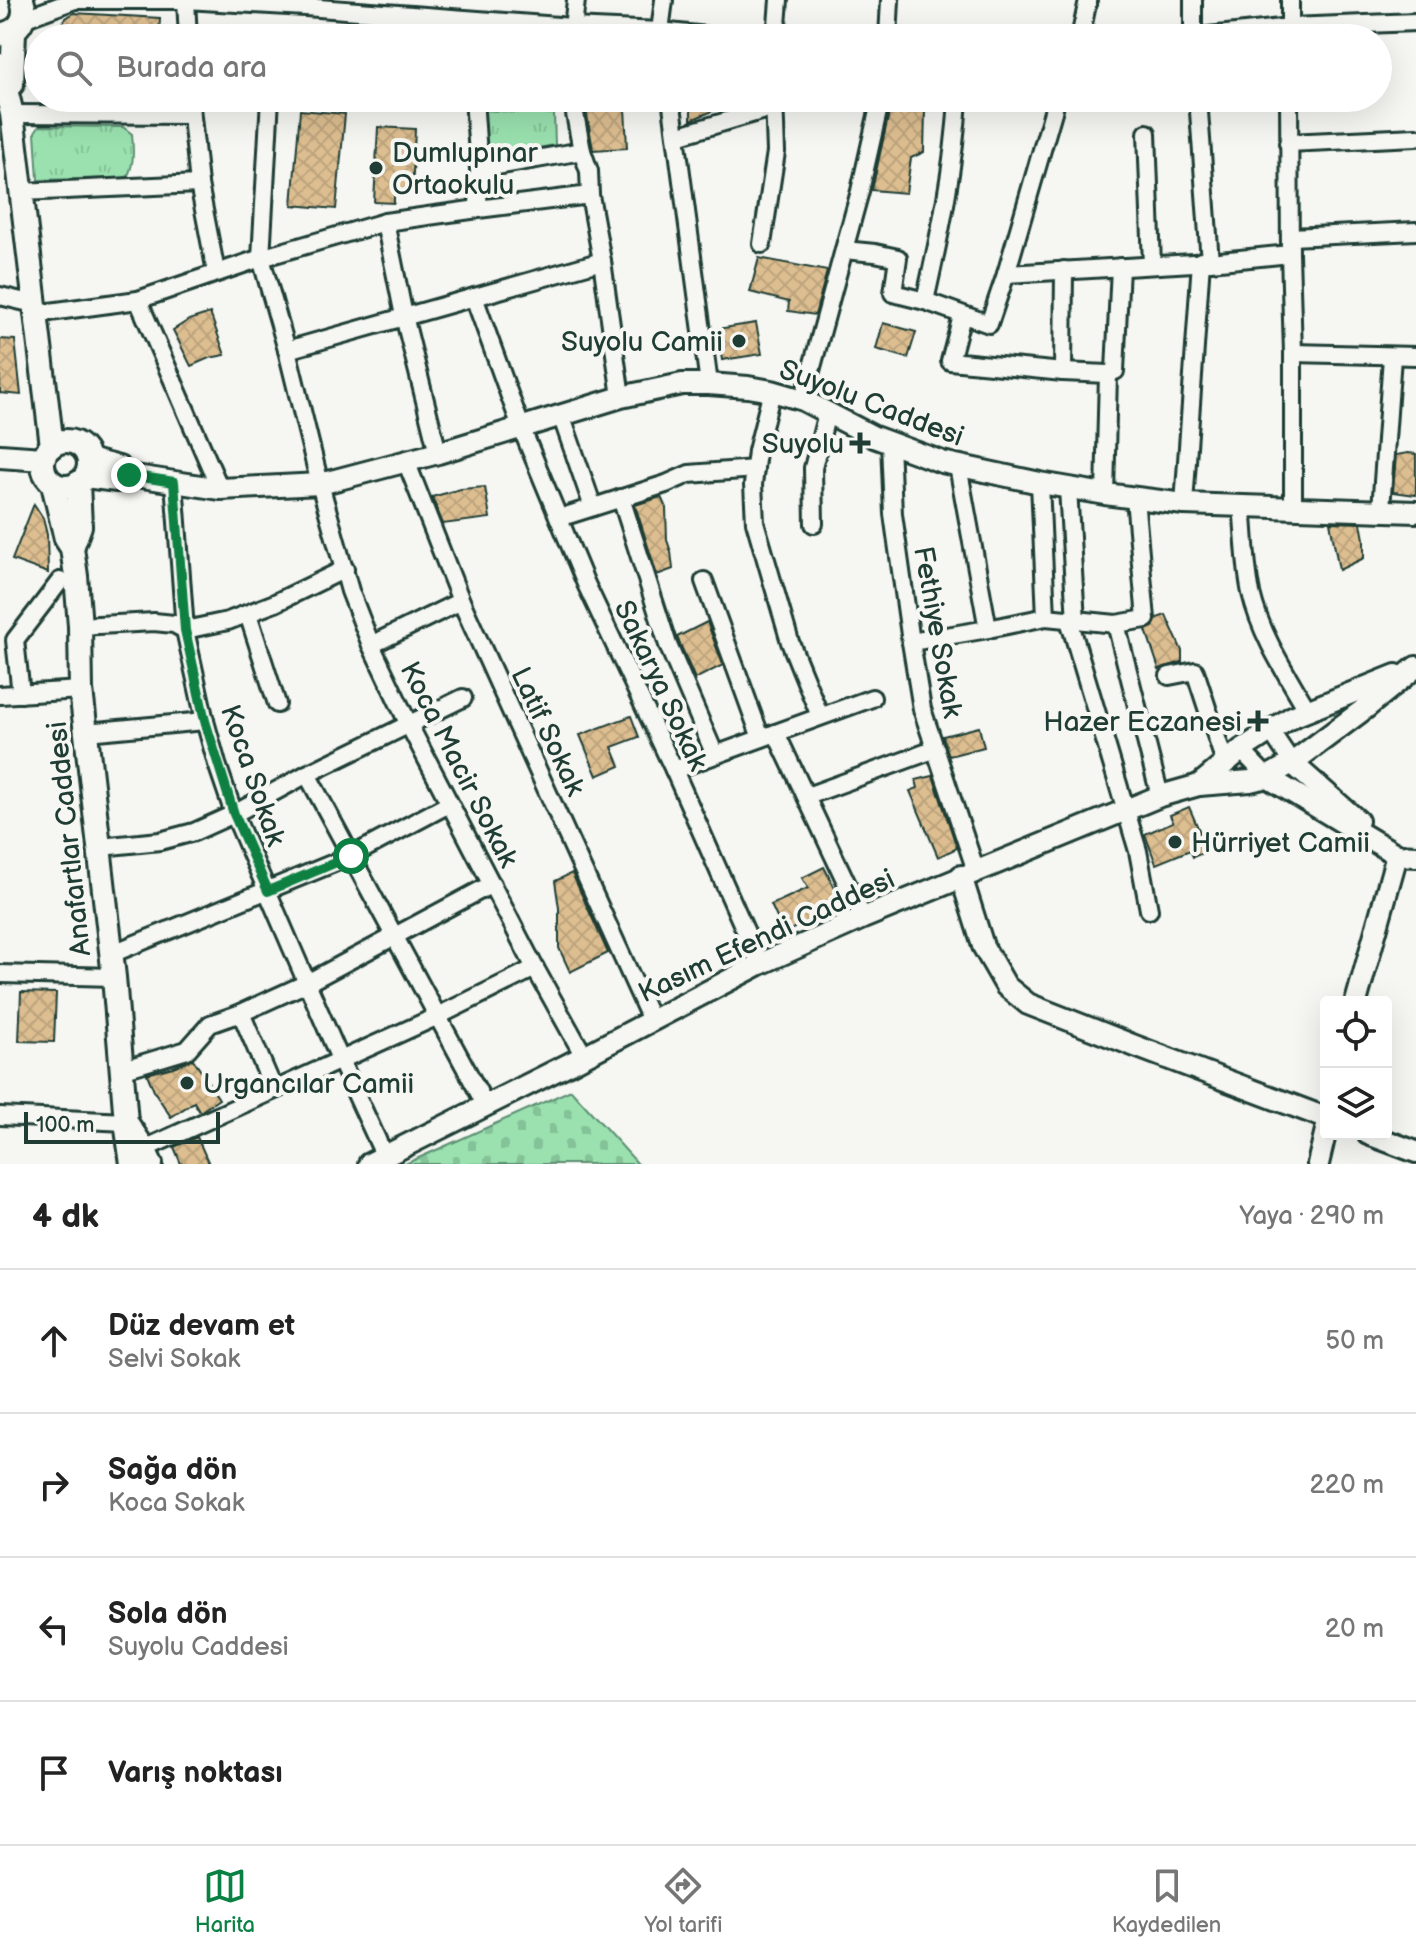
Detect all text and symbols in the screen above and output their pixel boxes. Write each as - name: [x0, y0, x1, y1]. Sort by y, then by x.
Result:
- search box: [24, 24, 1392, 112]
- icon: search: [52, 46, 96, 90]
- text: Burada ara: [116, 50, 267, 86]
- place label: Dumlupınar Ortaokulu: [392, 137, 539, 202]
- marker: Dumlupınar Ortaokulu: [367, 159, 385, 177]
- place label: Suyolu Camii: [561, 326, 723, 359]
- marker: Suyolu Camii: [730, 332, 748, 350]
- street label: Suyolu Caddesi: [775, 351, 969, 453]
- place label: Suyolu: [762, 426, 844, 460]
- marker: Suyolu: [851, 434, 869, 452]
- route end: [111, 457, 147, 493]
- street label: Fethiye Sokak: [906, 544, 969, 721]
- street label: Sakarya Sokak: [607, 595, 715, 776]
- street label: Koca Macir Sokak: [393, 656, 525, 873]
- street label: Latif Sokak: [504, 662, 592, 801]
- street label: Koca Sokak: [213, 701, 292, 851]
- place label: Hazer Eczanesi: [1043, 706, 1242, 739]
- marker: Hazer Eczanesi: [1249, 712, 1267, 730]
- street label: Anafartlar Caddesi: [41, 720, 98, 958]
- place label: Hürriyet Camii: [1191, 827, 1370, 860]
- marker: Hürriyet Camii: [1166, 833, 1184, 851]
- route start: [333, 838, 369, 874]
- street label: Kasım Efendi Caddesi: [633, 863, 900, 1010]
- map controls: [1320, 996, 1392, 1140]
- button: locate: [1320, 996, 1392, 1068]
- place label: Urgancılar Camii: [203, 1068, 414, 1101]
- button: layers: [1320, 1068, 1392, 1140]
- marker: Urgancılar Camii: [178, 1074, 196, 1092]
- scale bar: [24, 1108, 220, 1144]
- text: 100 m: [36, 1112, 95, 1139]
- text: 4 dk: [32, 1196, 99, 1237]
- text: Yaya · 290 m: [1239, 1201, 1384, 1232]
- text: Düz devam et: [108, 1308, 295, 1344]
- icon: ahead: [32, 1319, 76, 1363]
- text: 50 m: [1325, 1326, 1384, 1357]
- text: Selvi Sokak: [108, 1344, 240, 1375]
- text: Sağa dön: [108, 1452, 237, 1488]
- icon: right: [32, 1463, 76, 1507]
- text: 220 m: [1310, 1470, 1384, 1501]
- text: Koca Sokak: [108, 1488, 245, 1519]
- text: Sola dön: [108, 1596, 228, 1632]
- icon: left: [32, 1607, 76, 1651]
- text: 20 m: [1325, 1614, 1384, 1645]
- text: Suyolu Caddesi: [108, 1632, 289, 1663]
- icon: arrive: [32, 1751, 76, 1795]
- text: Varış noktası: [108, 1755, 283, 1791]
- tab: Harita: [195, 1864, 255, 1939]
- tab: Yol tarifi: [644, 1864, 722, 1939]
- tab: Kaydedilen: [1112, 1864, 1221, 1939]

